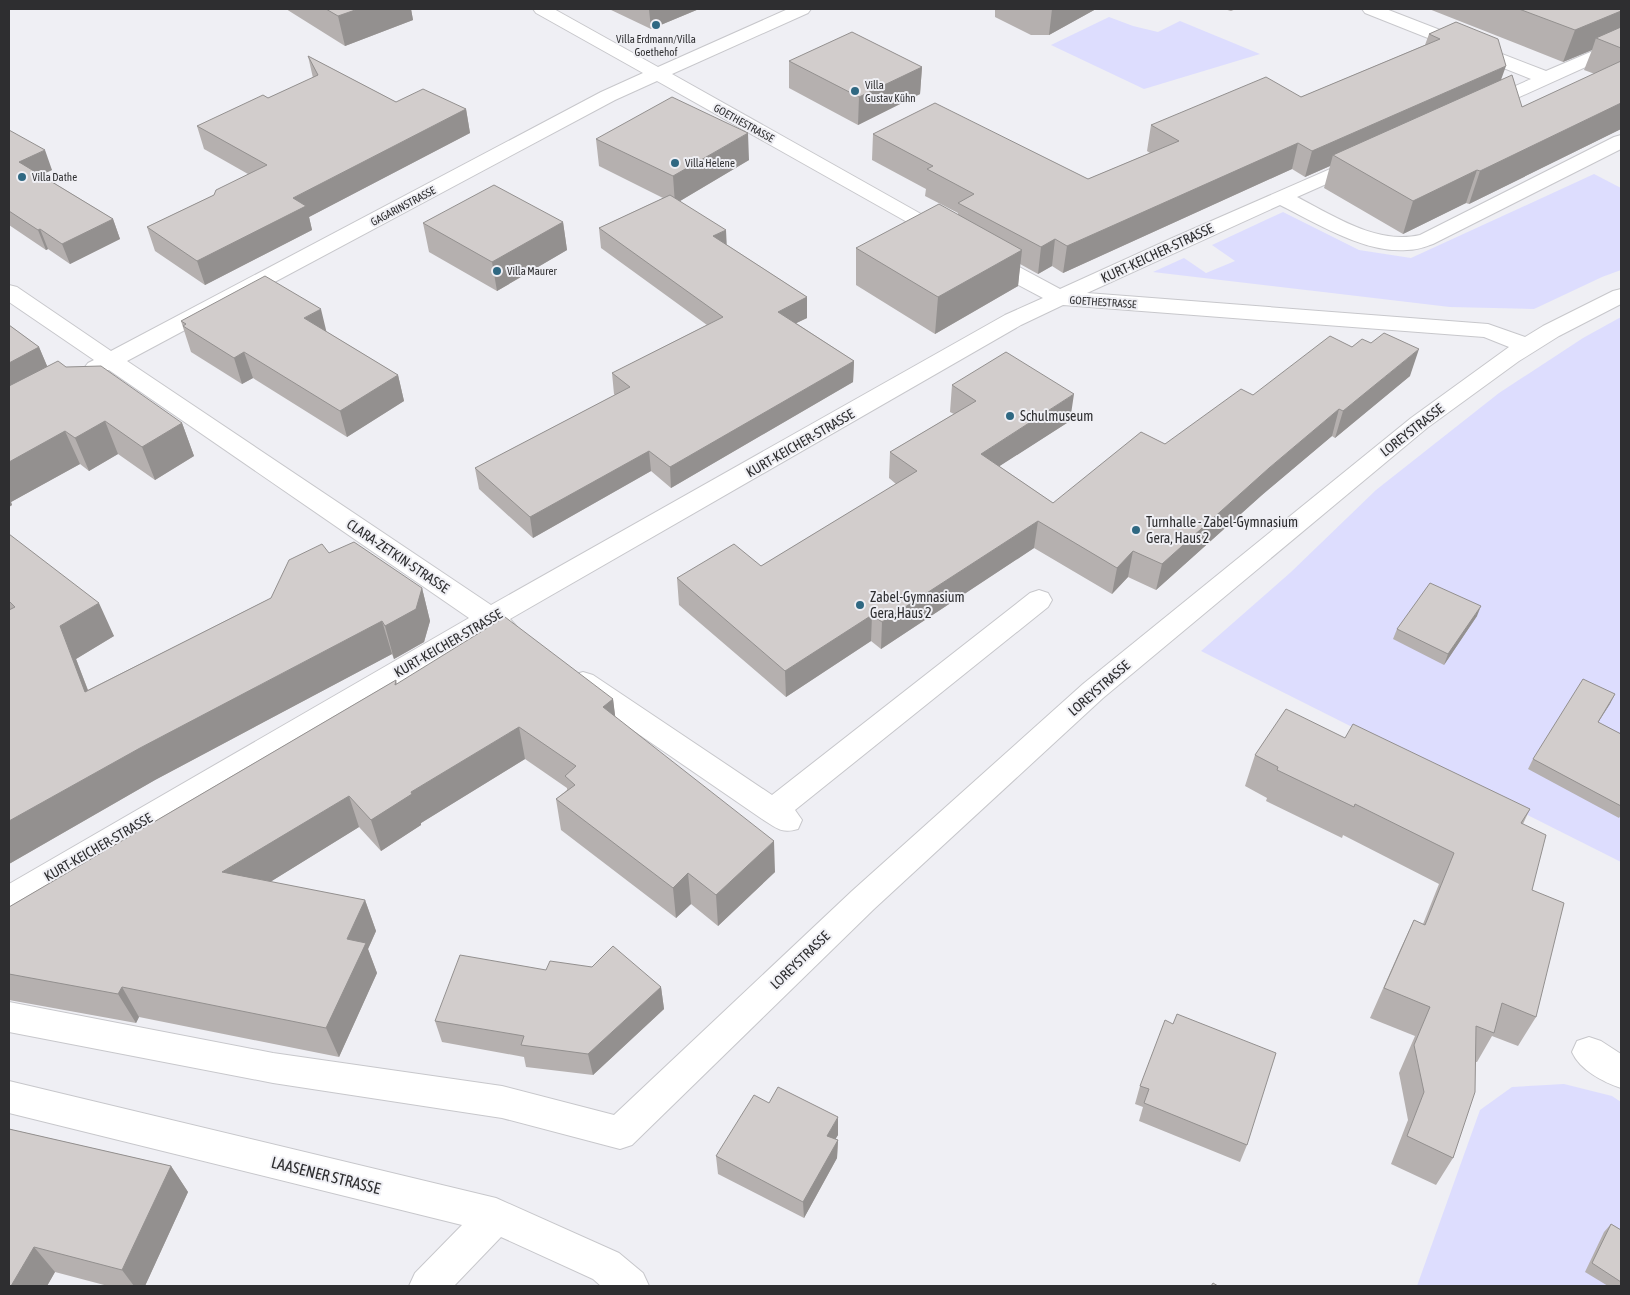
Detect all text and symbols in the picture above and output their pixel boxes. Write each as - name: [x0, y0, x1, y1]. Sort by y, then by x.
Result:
- marker: Villa Erdmann/Villa Goethehof: [650, 19, 662, 31]
- place label: Villa Erdmann/Villa Goethehof: [616, 33, 696, 58]
- place label: Villa Gustav Kühn: [865, 79, 916, 104]
- marker: Villa Gustav Kühn: [849, 85, 861, 97]
- street label: GOETHESTRASSE: [712, 101, 777, 145]
- marker: Villa Helene: [669, 157, 681, 169]
- place label: Villa Helene: [685, 157, 735, 169]
- marker: Villa Dathe: [16, 171, 28, 183]
- place label: Villa Dathe: [32, 171, 77, 183]
- street label: GAGARINSTRASSE: [369, 184, 438, 228]
- street label: KURT-KEICHER-STRASSE: [1098, 220, 1216, 286]
- marker: Villa Maurer: [491, 265, 503, 277]
- place label: Villa Maurer: [507, 265, 557, 277]
- street label: GOETHESTRASSE: [1069, 294, 1137, 310]
- street label: LOREYSTRASSE: [1377, 400, 1447, 460]
- street label: KURT-KEICHER-STRASSE: [743, 406, 857, 480]
- place label: Schulmuseum: [1020, 408, 1093, 424]
- marker: Schulmuseum: [1004, 410, 1016, 422]
- place label: Turnhalle - Zabel-Gymnasium Gera, Haus 2: [1146, 514, 1298, 546]
- street label: CLARA-ZETKIN-STRASSE: [344, 516, 452, 596]
- marker: Turnhalle - Zabel-Gymnasium Gera, Haus 2: [1130, 524, 1142, 536]
- place label: Zabel-Gymnasium Gera,Haus 2: [870, 589, 965, 621]
- marker: Zabel-Gymnasium Gera,Haus 2: [854, 599, 866, 611]
- street label: KURT-KEICHER-STRASSE: [391, 606, 505, 680]
- street label: LOREYSTRASSE: [1065, 657, 1133, 719]
- street label: KURT-KEICHER-STRASSE: [41, 810, 155, 884]
- street label: LOREYSTRASSE: [767, 928, 833, 992]
- street label: LAASENER STRASSE: [270, 1153, 383, 1197]

